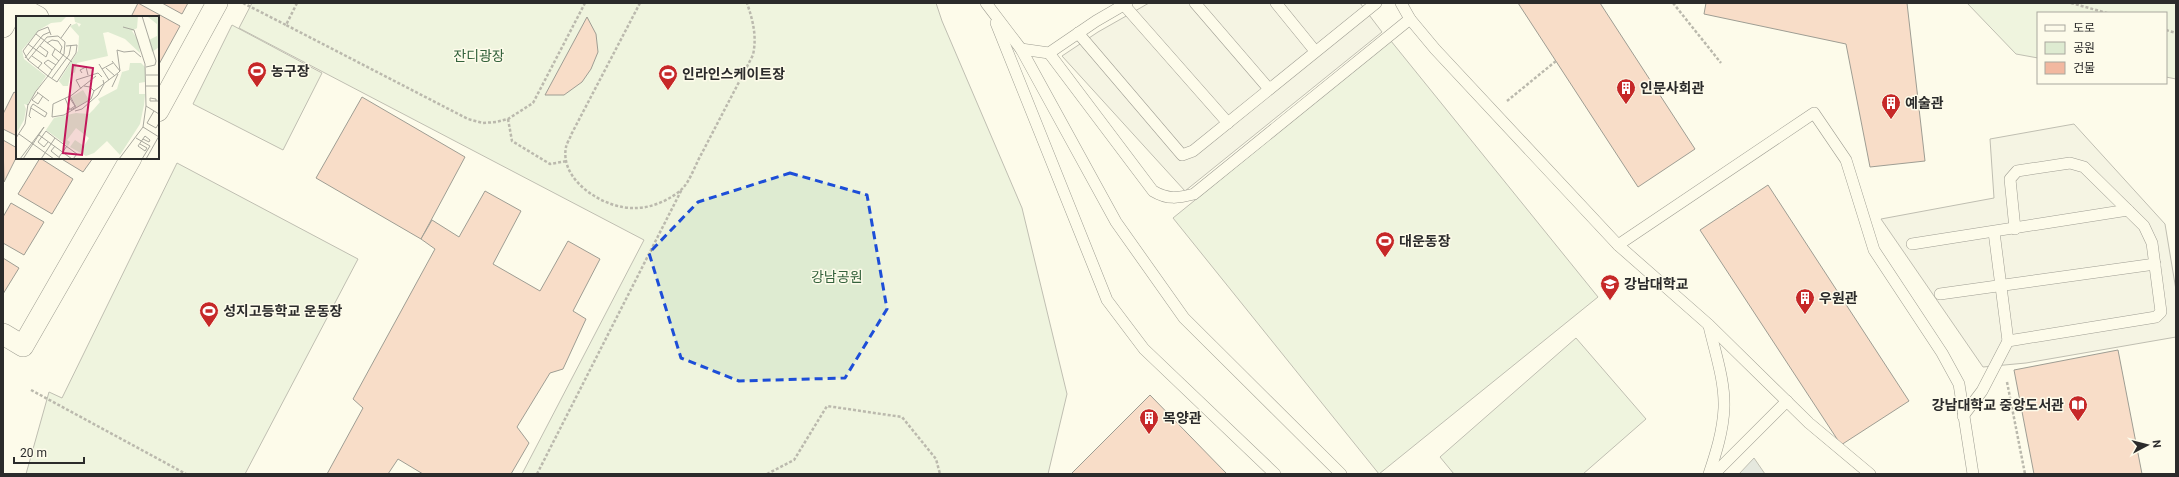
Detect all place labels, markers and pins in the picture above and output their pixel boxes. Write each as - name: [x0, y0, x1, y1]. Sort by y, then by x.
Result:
- sports icon: 농구장: [246, 60, 268, 88]
- place label: 농구장: [271, 63, 310, 79]
- sports icon: 인라인스케이트장: [657, 63, 679, 91]
- place label: 인라인스케이트장: [682, 66, 785, 82]
- building icon: 인문사회관: [1615, 77, 1637, 105]
- place label: 인문사회관: [1640, 80, 1705, 96]
- building icon: 예술관: [1880, 92, 1902, 120]
- place label: 예술관: [1905, 95, 1944, 111]
- sports icon: 대운동장: [1374, 230, 1396, 258]
- place label: 대운동장: [1399, 233, 1451, 249]
- school or university icon: 강남대학교: [1599, 273, 1621, 301]
- place label: 강남대학교: [1624, 276, 1689, 292]
- building icon: 우원관: [1794, 287, 1816, 315]
- place label: 우원관: [1819, 290, 1858, 306]
- sports icon: 성지고등학교 운동장: [198, 300, 220, 328]
- place label: 성지고등학교 운동장: [223, 303, 343, 319]
- library icon: 강남대학교 중앙도서관: [2067, 394, 2089, 422]
- place label: 강남대학교 중앙도서관: [1932, 397, 2064, 413]
- building icon: 목양관: [1138, 407, 1160, 435]
- place label: 목양관: [1163, 410, 1202, 426]

